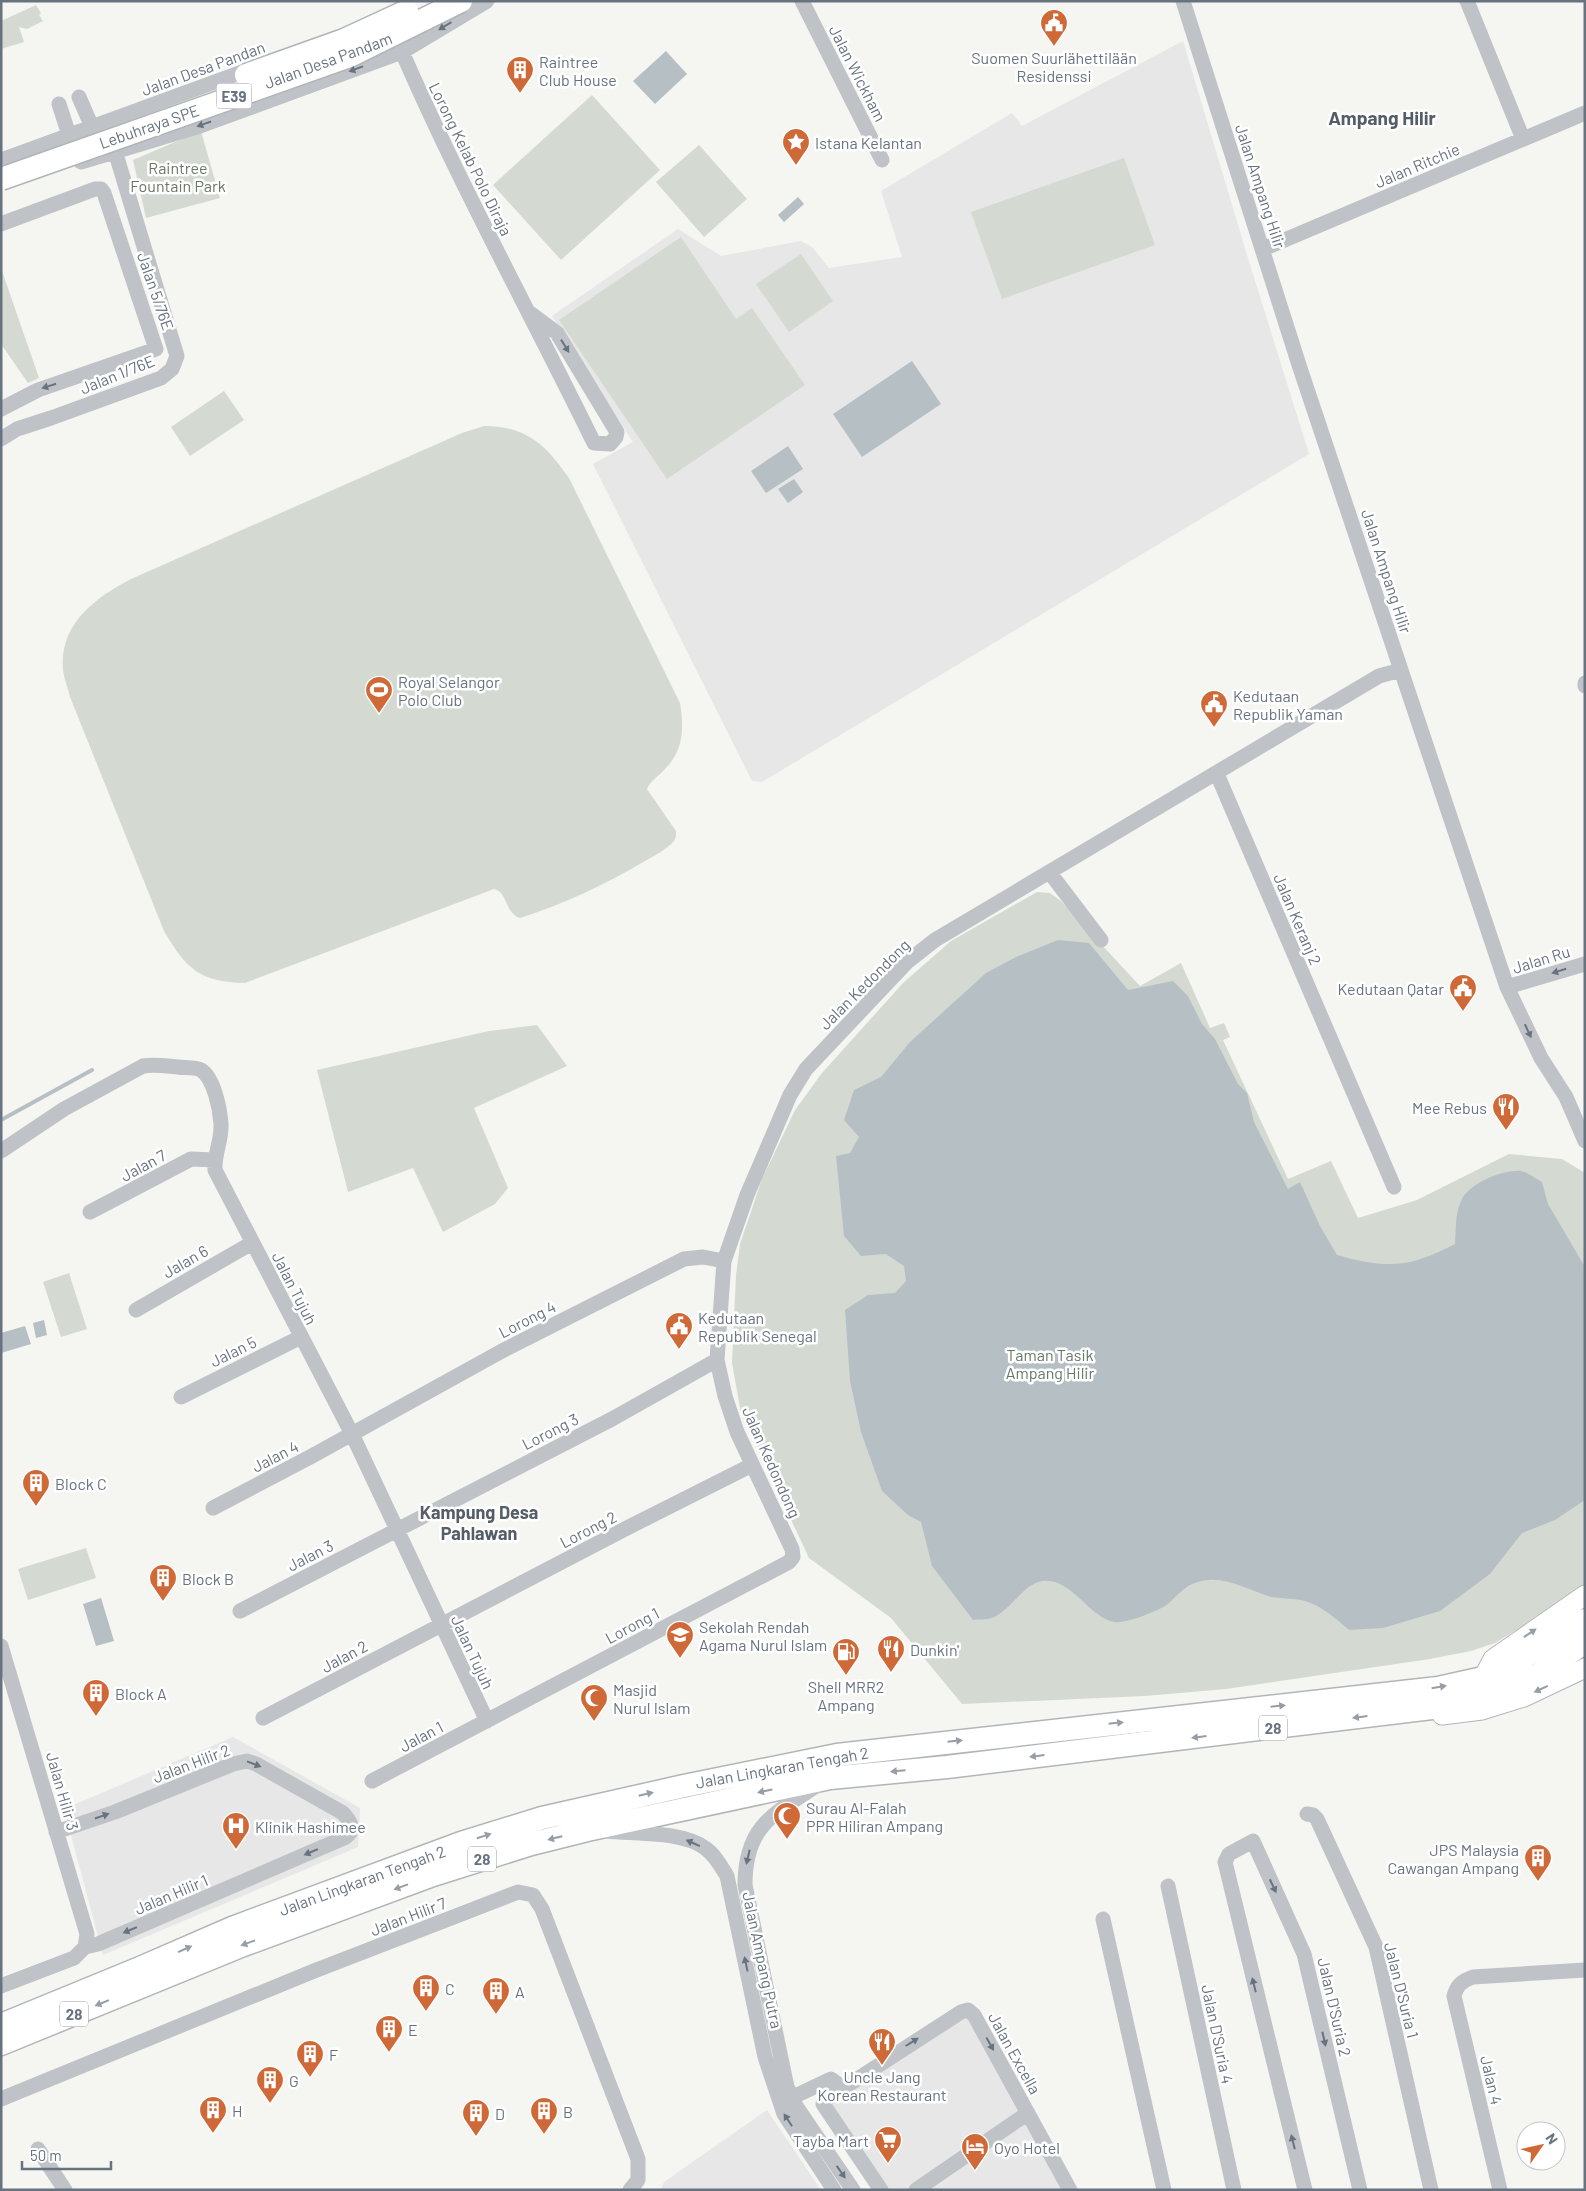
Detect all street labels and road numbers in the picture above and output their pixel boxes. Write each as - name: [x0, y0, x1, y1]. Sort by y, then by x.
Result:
- street label: Jalan Wickham: [826, 22, 890, 124]
- street label: Jalan Desa Pandam: [261, 28, 395, 92]
- street label: Jalan Desa Pandan: [139, 37, 267, 99]
- street label: Lorong Kelab Polo Diraja: [426, 79, 516, 239]
- road number: E39: [216, 84, 252, 108]
- street label: Lebuhraya SPE: [97, 100, 201, 152]
- street label: Jalan Ampang Hilir: [1232, 121, 1290, 251]
- street label: Jalan Ritchie: [1372, 139, 1462, 191]
- street label: Jalan 5/76E: [134, 250, 178, 332]
- street label: Jalan 1/76E: [77, 350, 157, 398]
- street label: Jalan Ampang Hilir: [1358, 506, 1416, 636]
- street label: Jalan Keranj 2: [1270, 870, 1326, 968]
- street label: Jalan Kedondong: [815, 935, 913, 1033]
- street label: Jalan Ru: [1510, 941, 1572, 977]
- street label: Jalan 7: [117, 1145, 169, 1185]
- street label: Jalan 6: [159, 1240, 211, 1282]
- street label: Jalan Tujuh: [269, 1248, 321, 1328]
- street label: Lorong 4: [495, 1297, 559, 1341]
- street label: Jalan 5: [207, 1332, 259, 1370]
- street label: Jalan Kedondong: [739, 1403, 805, 1521]
- street label: Lorong 3: [519, 1409, 581, 1453]
- street label: Jalan 4: [248, 1436, 302, 1476]
- street label: Lorong 2: [556, 1507, 620, 1551]
- street label: Jalan 3: [284, 1535, 336, 1575]
- street label: Lorong 1: [602, 1603, 662, 1647]
- street label: Jalan Tujuh: [448, 1612, 498, 1692]
- street label: Jalan 2: [318, 1636, 370, 1676]
- road number: 28: [1259, 1716, 1287, 1740]
- street label: Jalan 1: [396, 1717, 446, 1755]
- street label: Jalan Hilir 2: [150, 1740, 232, 1786]
- street label: Jalan Lingkaran Tengah 2: [694, 1742, 870, 1792]
- street label: Jalan Hilir 3: [43, 1750, 83, 1832]
- street label: Jalan Lingkaran Tengah 2: [276, 1841, 448, 1919]
- road number: 28: [468, 1846, 496, 1872]
- street label: Jalan Hilir 1: [131, 1870, 211, 1918]
- street label: Jalan Ampang Putra: [739, 1890, 787, 2030]
- street label: Jalan Hilir 7: [367, 1893, 449, 1939]
- street label: Jalan D'Suria 1: [1381, 1940, 1423, 2040]
- street label: Jalan D'Suria 2: [1314, 1956, 1356, 2058]
- street label: Jalan D'Suria 4: [1198, 1983, 1238, 2085]
- road number: 28: [60, 2002, 88, 2026]
- street label: Jalan Excella: [985, 2009, 1045, 2097]
- street label: Jalan 4: [1477, 2054, 1507, 2106]

